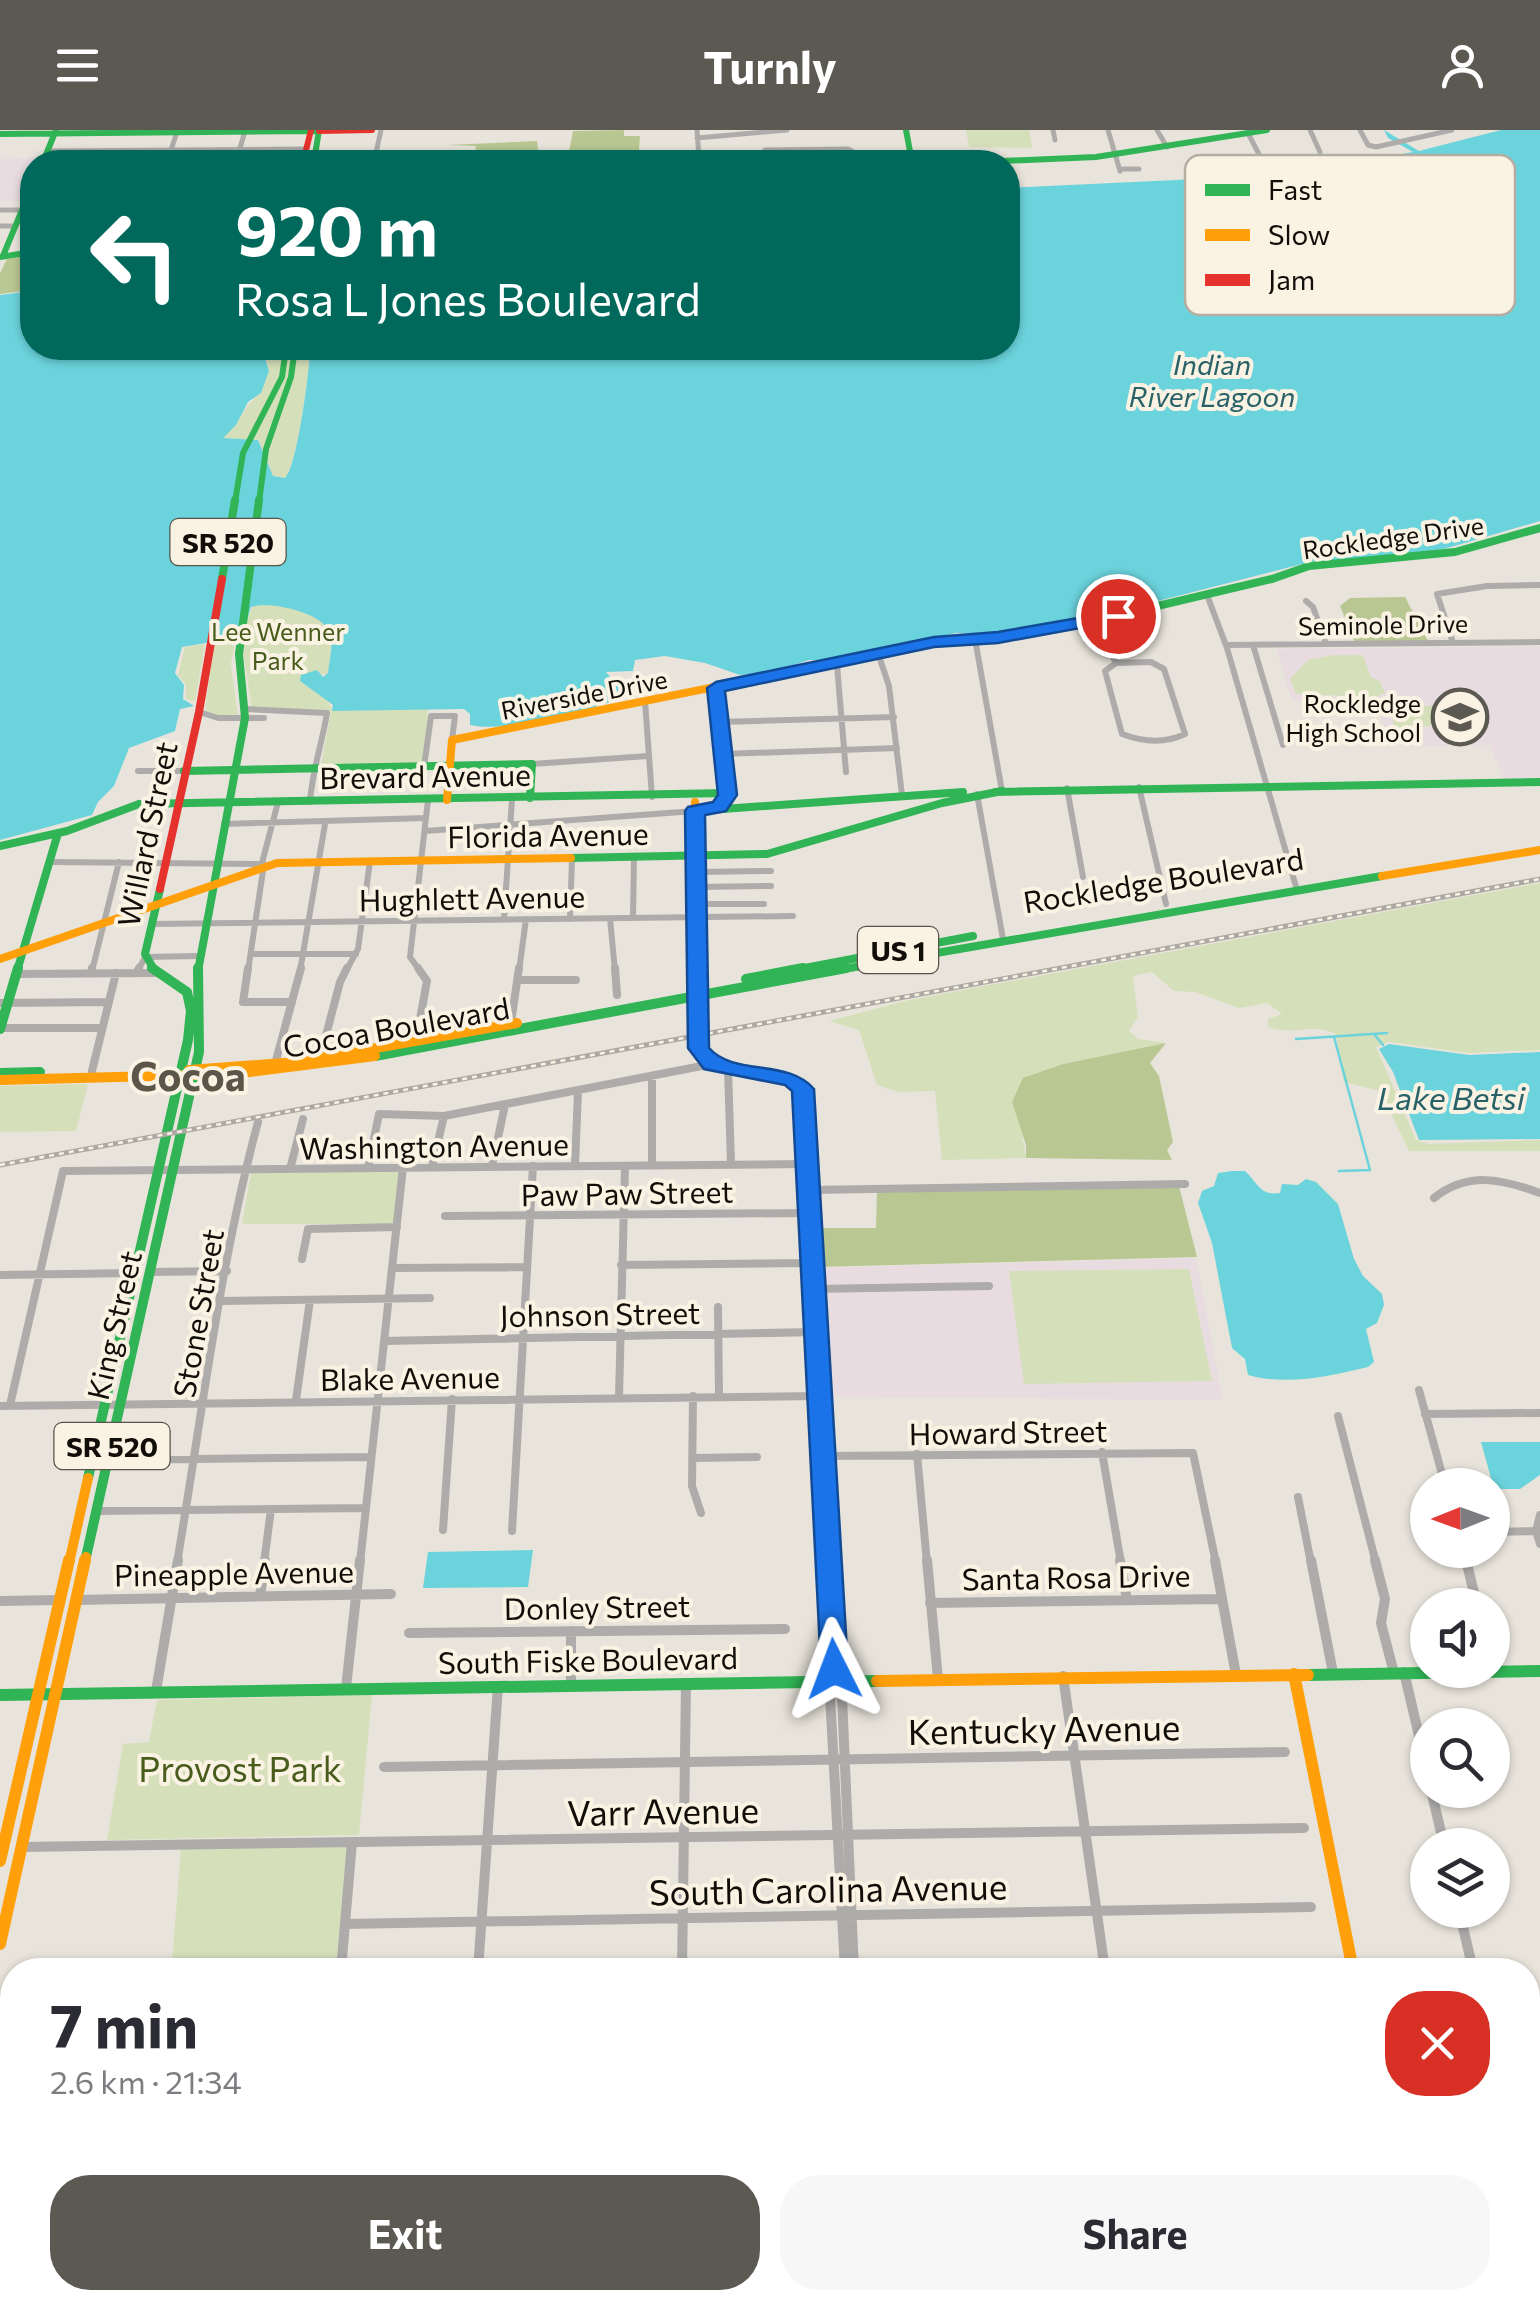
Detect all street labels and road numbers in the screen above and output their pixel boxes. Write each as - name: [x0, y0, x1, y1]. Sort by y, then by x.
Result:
- street label: Rockledge Drive: [1301, 509, 1485, 565]
- road number: SR 520: [170, 519, 286, 565]
- street label: Seminole Drive: [1298, 608, 1468, 640]
- street label: Riverside Drive: [498, 663, 670, 725]
- street label: Willard Street: [108, 738, 184, 930]
- street label: Brevard Avenue: [319, 755, 531, 795]
- street label: Florida Avenue: [447, 814, 649, 854]
- street label: Rockledge Boulevard: [1020, 839, 1306, 919]
- street label: Hughlett Avenue: [359, 877, 585, 917]
- road number: US 1: [858, 927, 938, 973]
- street label: Cocoa Boulevard: [280, 988, 512, 1064]
- street label: Washington Avenue: [299, 1124, 569, 1166]
- street label: Paw Paw Street: [520, 1172, 734, 1212]
- street label: Stone Street: [164, 1226, 230, 1400]
- street label: King Street: [78, 1247, 148, 1403]
- street label: Johnson Street: [500, 1293, 700, 1333]
- street label: Blake Avenue: [320, 1357, 500, 1397]
- street label: Howard Street: [908, 1411, 1108, 1451]
- road number: SR 520: [54, 1423, 170, 1469]
- street label: Pineapple Avenue: [114, 1551, 354, 1593]
- street label: Santa Rosa Drive: [961, 1556, 1191, 1596]
- street label: Donley Street: [504, 1586, 690, 1626]
- street label: South Fiske Boulevard: [438, 1638, 738, 1680]
- street label: Kentucky Avenue: [907, 1704, 1181, 1752]
- street label: Varr Avenue: [567, 1787, 759, 1833]
- street label: South Carolina Avenue: [649, 1863, 1007, 1913]

